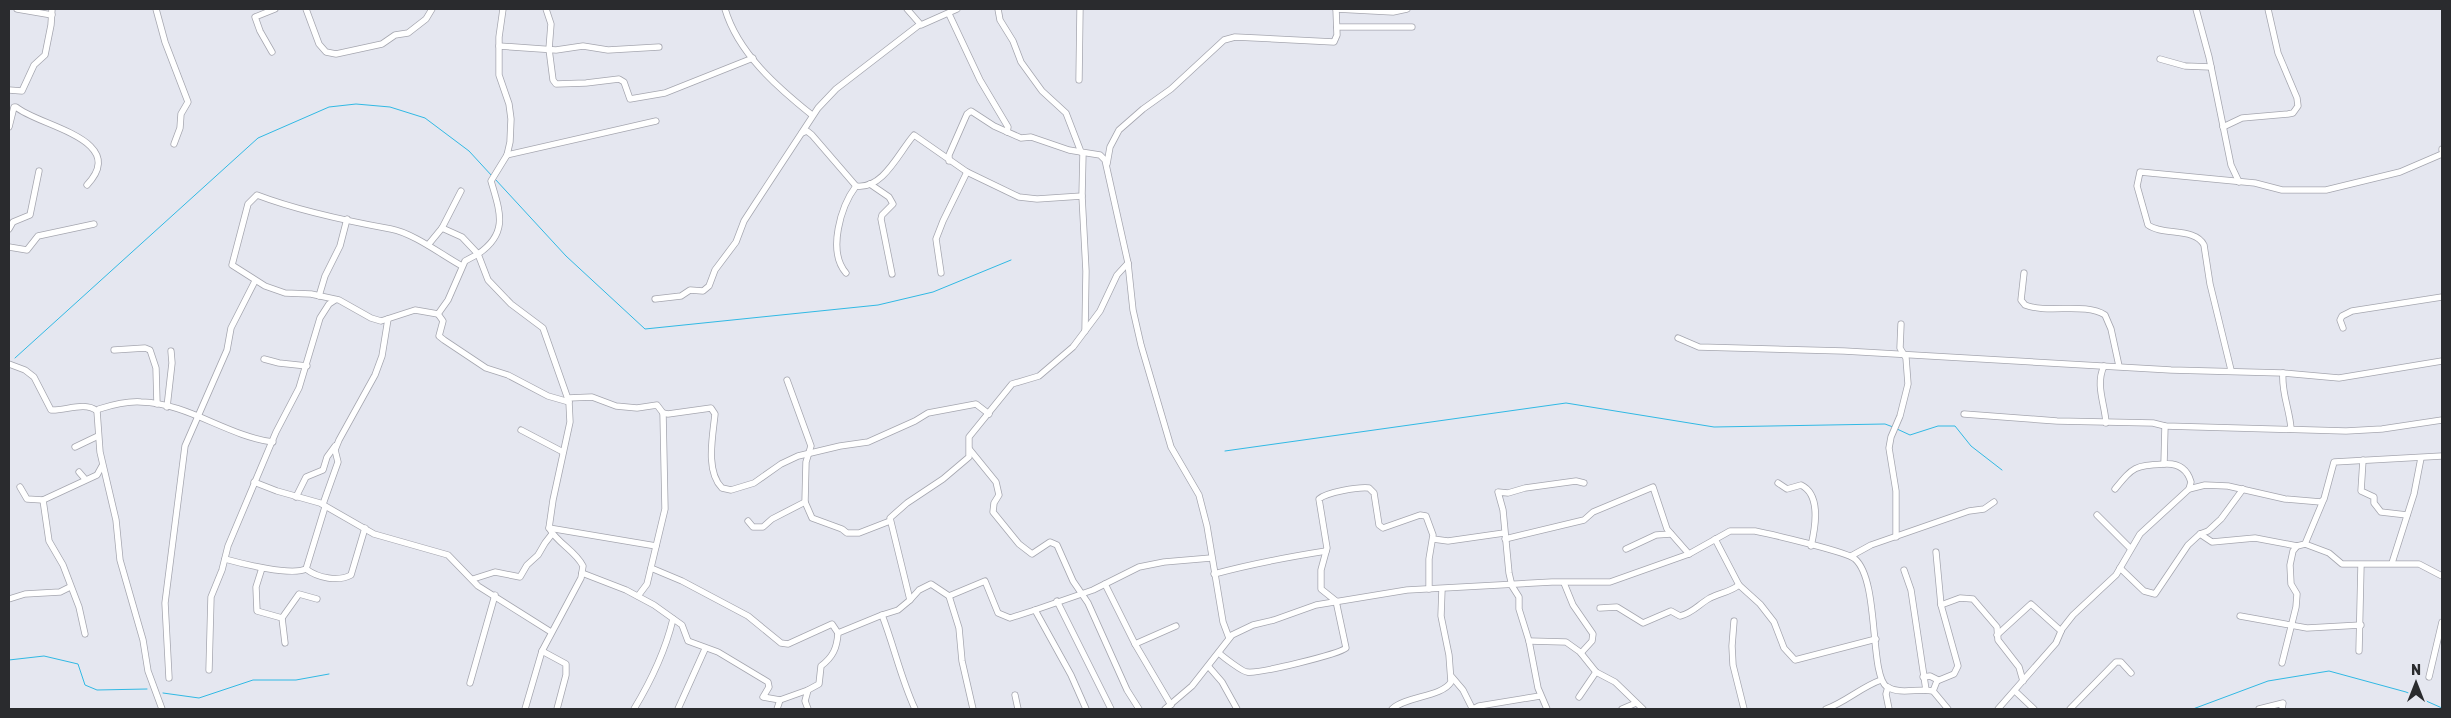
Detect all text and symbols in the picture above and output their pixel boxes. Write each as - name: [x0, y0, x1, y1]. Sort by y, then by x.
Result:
- north arrow: [2391, 658, 2441, 708]
- text: N: [2411, 662, 2421, 679]

